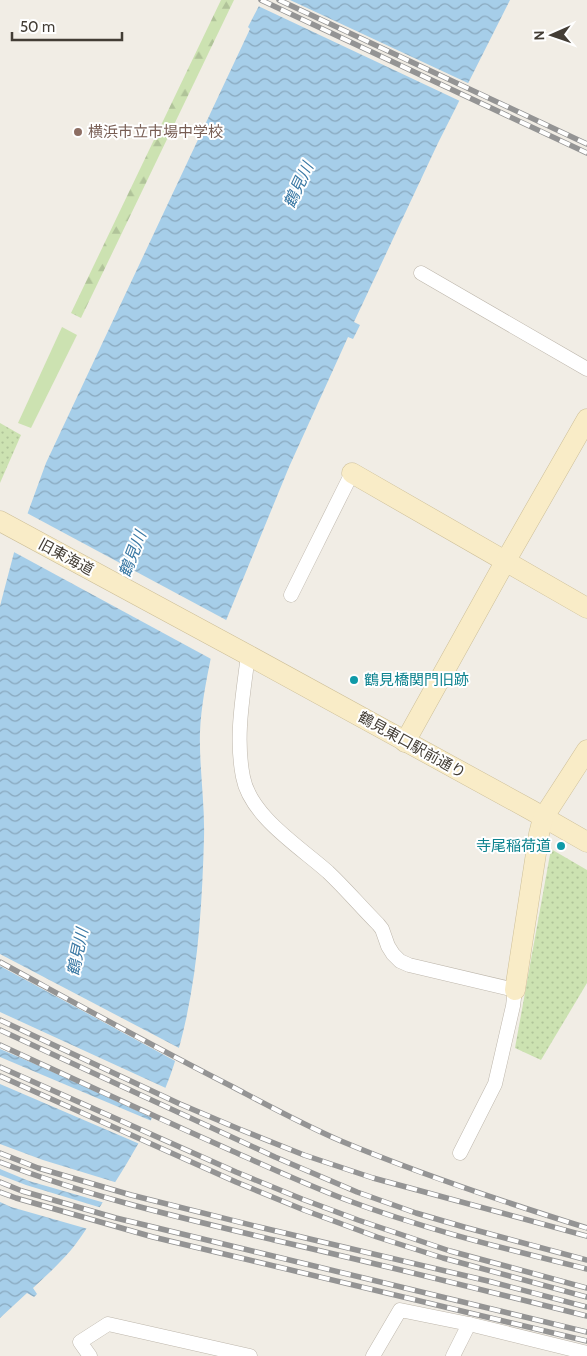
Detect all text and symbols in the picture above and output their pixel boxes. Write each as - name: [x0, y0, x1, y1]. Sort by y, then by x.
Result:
- scale bar: [12, 10, 122, 42]
- north arrow: [527, 10, 577, 60]
- text: 50 m: [20, 18, 55, 36]
- text: N: [530, 30, 548, 41]
- place label: 横浜市立市場中学校: [88, 123, 223, 141]
- marker: 横浜市立市場中学校: [72, 126, 84, 138]
- water label: 鶴見川: [280, 158, 318, 211]
- water label: 鶴見川: [115, 527, 151, 580]
- street label: 旧東海道: [35, 535, 97, 579]
- place label: 鶴見橋関門旧跡: [364, 671, 469, 689]
- marker: 鶴見橋関門旧跡: [348, 674, 360, 686]
- street label: 鶴見東口駅前通り: [355, 708, 469, 782]
- place label: 寺尾稲荷道: [476, 837, 551, 855]
- marker: 寺尾稲荷道: [555, 840, 567, 852]
- water label: 鶴見川: [63, 925, 92, 978]

